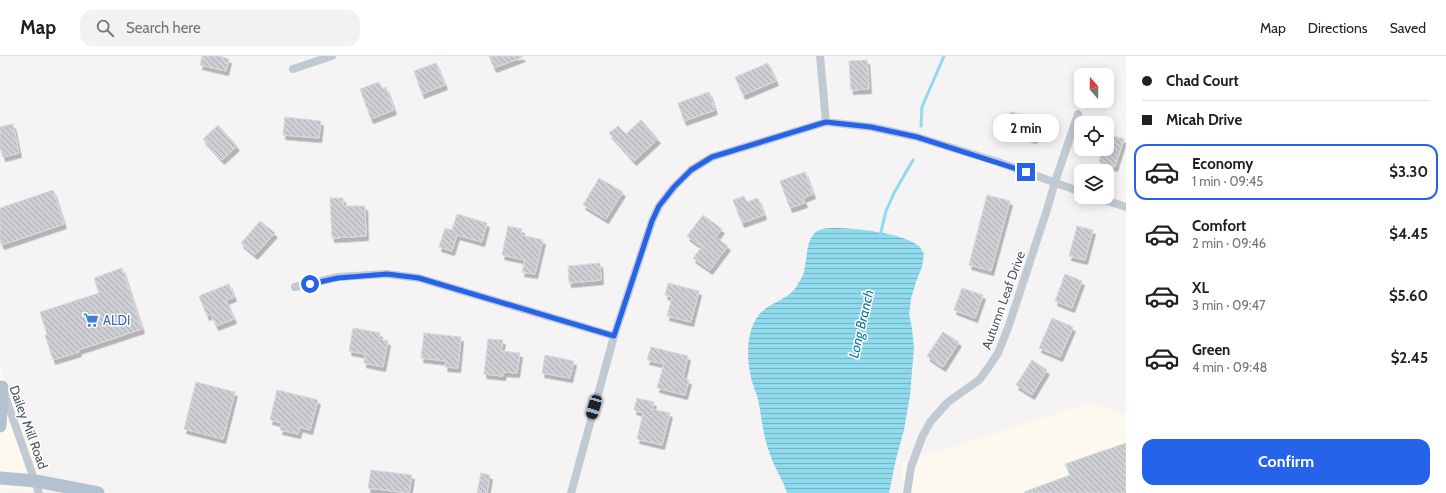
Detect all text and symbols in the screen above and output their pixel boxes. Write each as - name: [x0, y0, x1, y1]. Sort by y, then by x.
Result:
- search box: [80, 10, 360, 46]
- text: Map: [20, 16, 56, 39]
- icon: search: [94, 17, 116, 39]
- text: Search here: [126, 19, 201, 37]
- text: Map: [1260, 19, 1286, 37]
- text: Directions: [1308, 19, 1368, 37]
- text: Saved: [1390, 19, 1426, 37]
- north arrow: [1074, 68, 1114, 108]
- map controls: [1074, 68, 1114, 204]
- text: Chad Court: [1166, 72, 1239, 90]
- text: Micah Drive: [1166, 111, 1242, 129]
- callout: 2 min: [993, 114, 1059, 142]
- button: locate: [1074, 116, 1114, 156]
- text: 2 min: [1010, 120, 1042, 136]
- icon: car: [1144, 154, 1180, 190]
- text: Economy: [1192, 155, 1253, 173]
- route end: [1017, 163, 1035, 181]
- text: $3.30: [1389, 163, 1428, 181]
- button: layers: [1074, 164, 1114, 204]
- text: 1 min · 09:45: [1192, 173, 1263, 189]
- icon: car: [1144, 216, 1180, 252]
- text: Comfort: [1192, 217, 1246, 235]
- text: $4.45: [1389, 225, 1428, 243]
- text: 2 min · 09:46: [1192, 235, 1266, 251]
- street label: Autumn Leaf Drive: [978, 249, 1028, 351]
- route start: [301, 275, 319, 293]
- icon: car: [1144, 278, 1180, 314]
- text: XL: [1192, 279, 1209, 297]
- text: $5.60: [1389, 287, 1428, 305]
- water label: Long Branch: [844, 288, 878, 360]
- text: 3 min · 09:47: [1192, 297, 1266, 313]
- supermarket icon: ALDI: [82, 311, 100, 329]
- place label: ALDI: [103, 312, 130, 328]
- icon: car: [1144, 340, 1180, 376]
- text: Green: [1192, 341, 1230, 359]
- text: $2.45: [1391, 349, 1428, 367]
- text: 4 min · 09:48: [1192, 359, 1267, 375]
- street label: Dailey Mill Road: [6, 383, 52, 471]
- car: [585, 394, 603, 420]
- button: Confirm: [1142, 439, 1430, 485]

